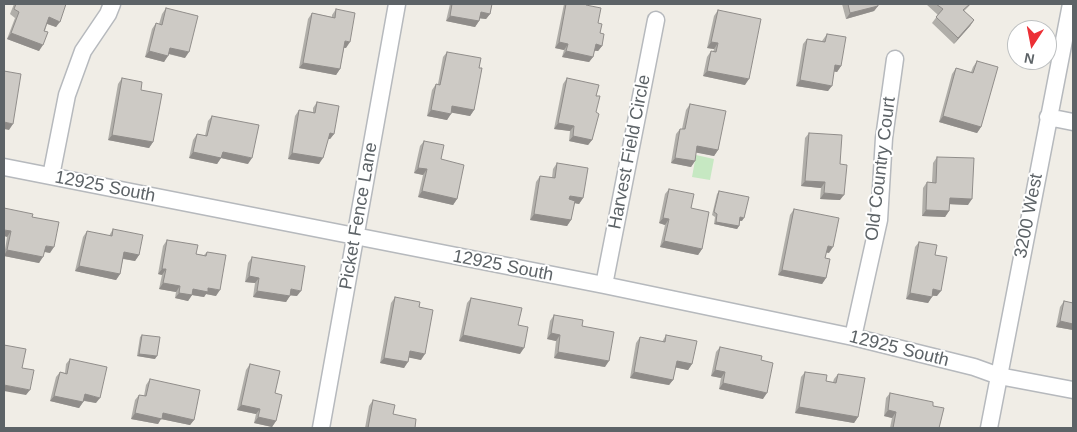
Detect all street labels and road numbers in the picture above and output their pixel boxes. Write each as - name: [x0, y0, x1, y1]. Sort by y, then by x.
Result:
- street label: Harvest Field Circle: [604, 73, 656, 231]
- street label: Old Country Court: [861, 96, 901, 242]
- street label: Picket Fence Lane: [335, 141, 383, 291]
- street label: 12925 South: [53, 167, 157, 207]
- street label: 3200 West: [1010, 172, 1048, 260]
- street label: 12925 South: [451, 246, 555, 286]
- street label: 12925 South: [847, 326, 951, 372]

